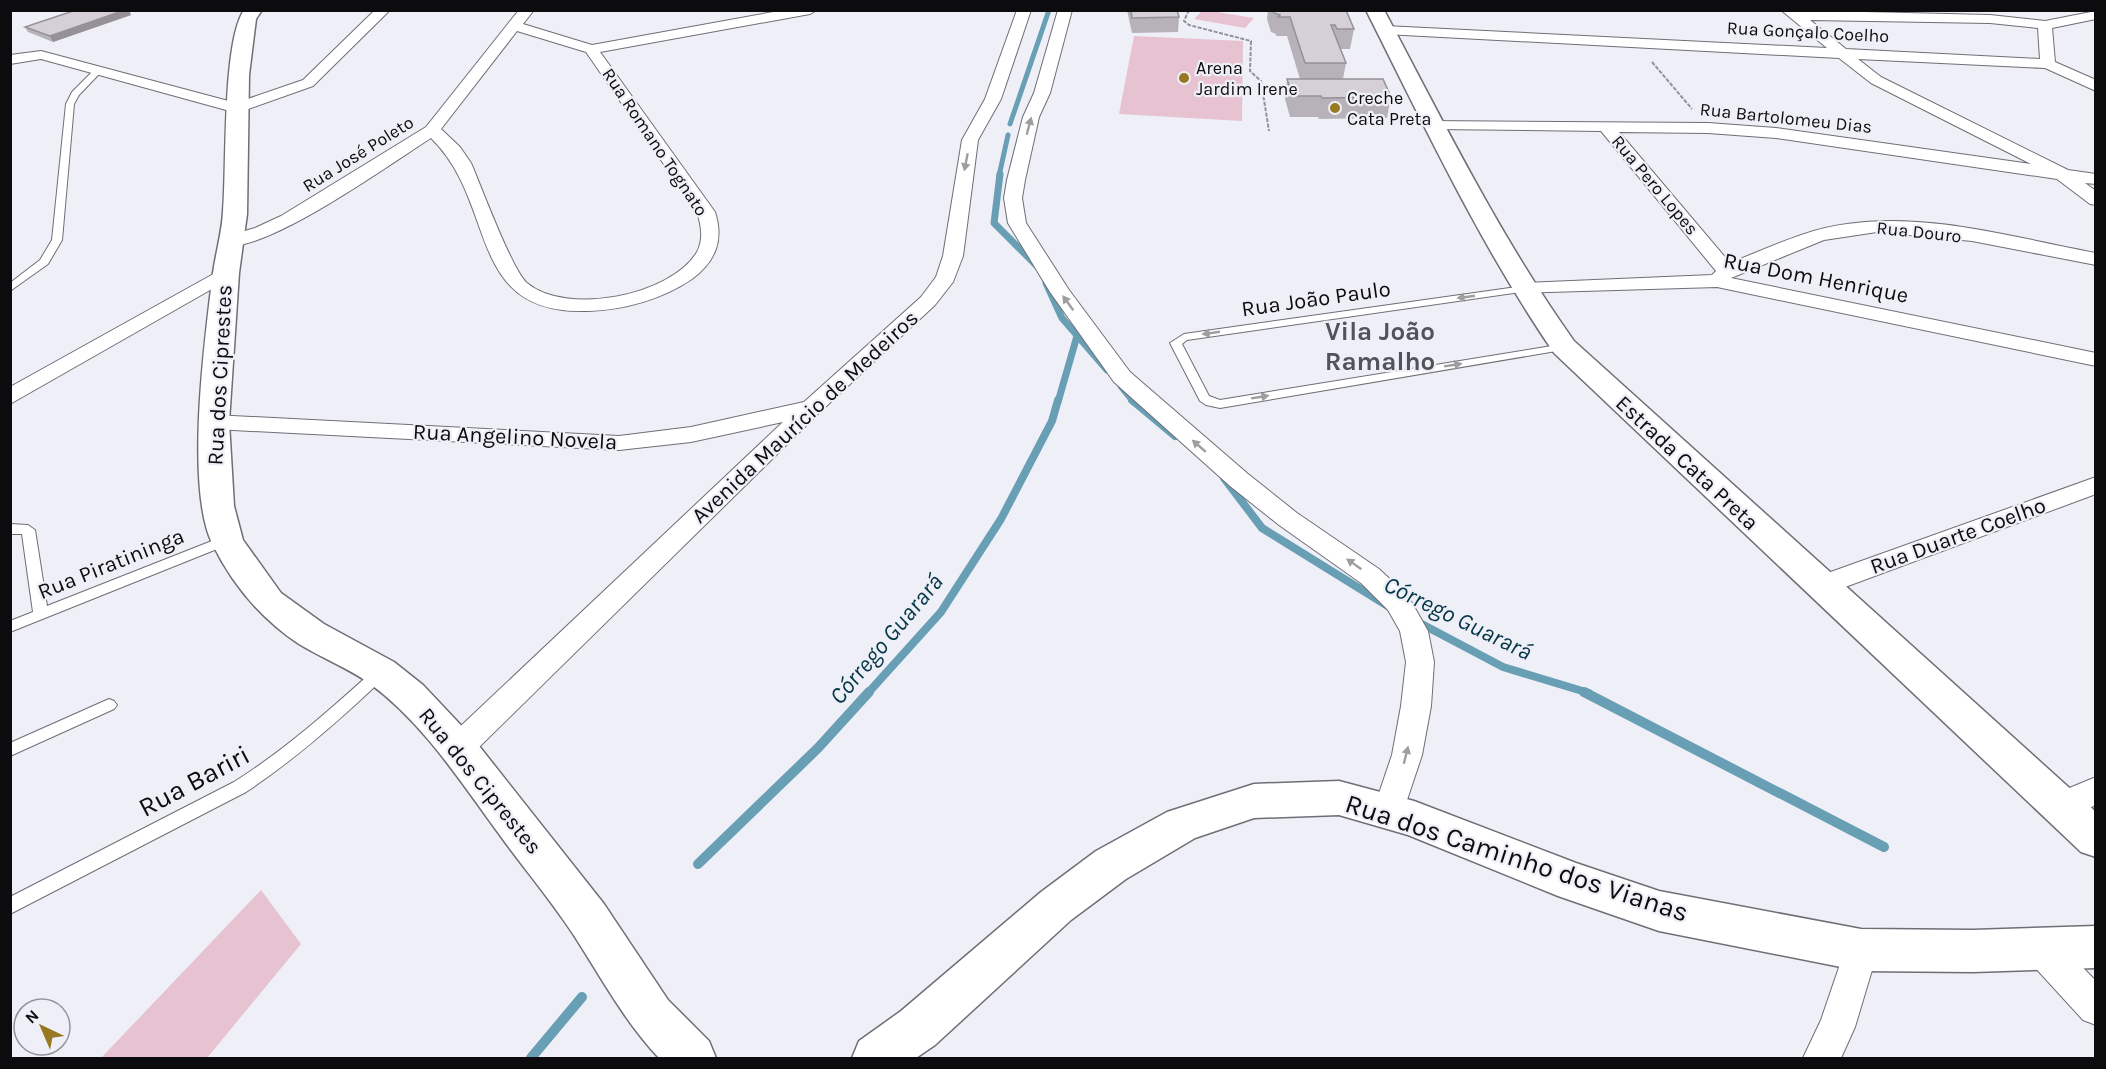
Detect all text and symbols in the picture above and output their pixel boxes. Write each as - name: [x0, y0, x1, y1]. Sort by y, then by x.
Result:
- street label: Rua Gonçalo Coelho: [1726, 17, 1890, 47]
- place label: Arena Jardim Irene: [1196, 57, 1298, 100]
- street label: Rua Romano Tognato: [597, 64, 713, 220]
- marker: Arena Jardim Irene: [1177, 71, 1191, 85]
- place label: Creche Cata Preta: [1347, 87, 1431, 130]
- street label: Rua Bartolomeu Dias: [1699, 98, 1873, 138]
- marker: Creche Cata Preta: [1328, 101, 1342, 115]
- street label: Rua José Poleto: [298, 111, 418, 197]
- one-way arrow: [1025, 116, 1035, 135]
- street label: Rua Pero Lopes: [1607, 131, 1703, 239]
- one-way arrow: [961, 153, 970, 172]
- street label: Rua Douro: [1876, 217, 1962, 247]
- street label: Rua Dom Henrique: [1721, 247, 1911, 309]
- street label: Rua João Paulo: [1240, 276, 1392, 322]
- street label: Rua dos Ciprestes: [202, 284, 238, 466]
- one-way arrow: [1457, 292, 1476, 302]
- one-way arrow: [1062, 296, 1074, 312]
- street label: Avenida Maurício de Medeiros: [686, 305, 924, 529]
- district label: Vila João Ramalho: [1325, 316, 1435, 377]
- one-way arrow: [1201, 329, 1220, 338]
- one-way arrow: [1443, 361, 1462, 370]
- street label: Estrada Cata Preta: [1610, 390, 1764, 536]
- one-way arrow: [1251, 392, 1270, 401]
- street label: Rua Angelino Novela: [412, 419, 618, 455]
- one-way arrow: [1191, 440, 1207, 453]
- street label: Rua Duarte Coelho: [1867, 492, 2049, 580]
- street label: Rua Piratininga: [34, 523, 188, 605]
- one-way arrow: [1346, 559, 1362, 570]
- water label: Córrego Guarará: [823, 568, 949, 710]
- water label: Córrego Guarará: [1379, 570, 1537, 666]
- street label: Rua dos Ciprestes: [413, 703, 547, 859]
- street label: Rua Bariri: [133, 738, 255, 824]
- one-way arrow: [1402, 746, 1411, 764]
- street label: Rua dos Caminho dos Vianas: [1341, 787, 1693, 929]
- north arrow: [12, 997, 72, 1057]
- text: N: [21, 1006, 43, 1027]

